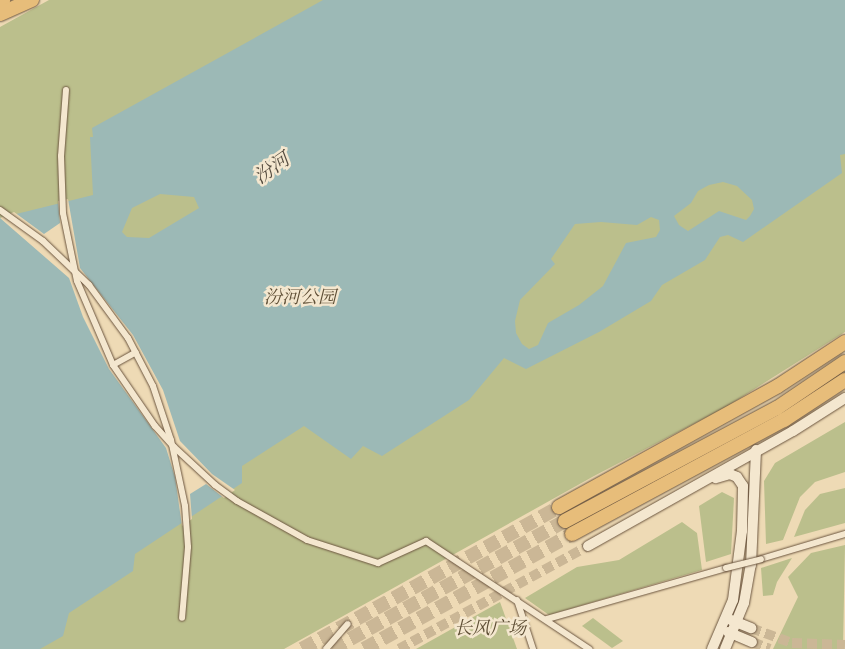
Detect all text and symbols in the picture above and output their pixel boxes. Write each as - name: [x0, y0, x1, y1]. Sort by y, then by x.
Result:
- water label: 汾河: [251, 150, 295, 190]
- park label: 汾河公园: [264, 288, 336, 310]
- park label: 长风广场: [454, 619, 526, 641]

